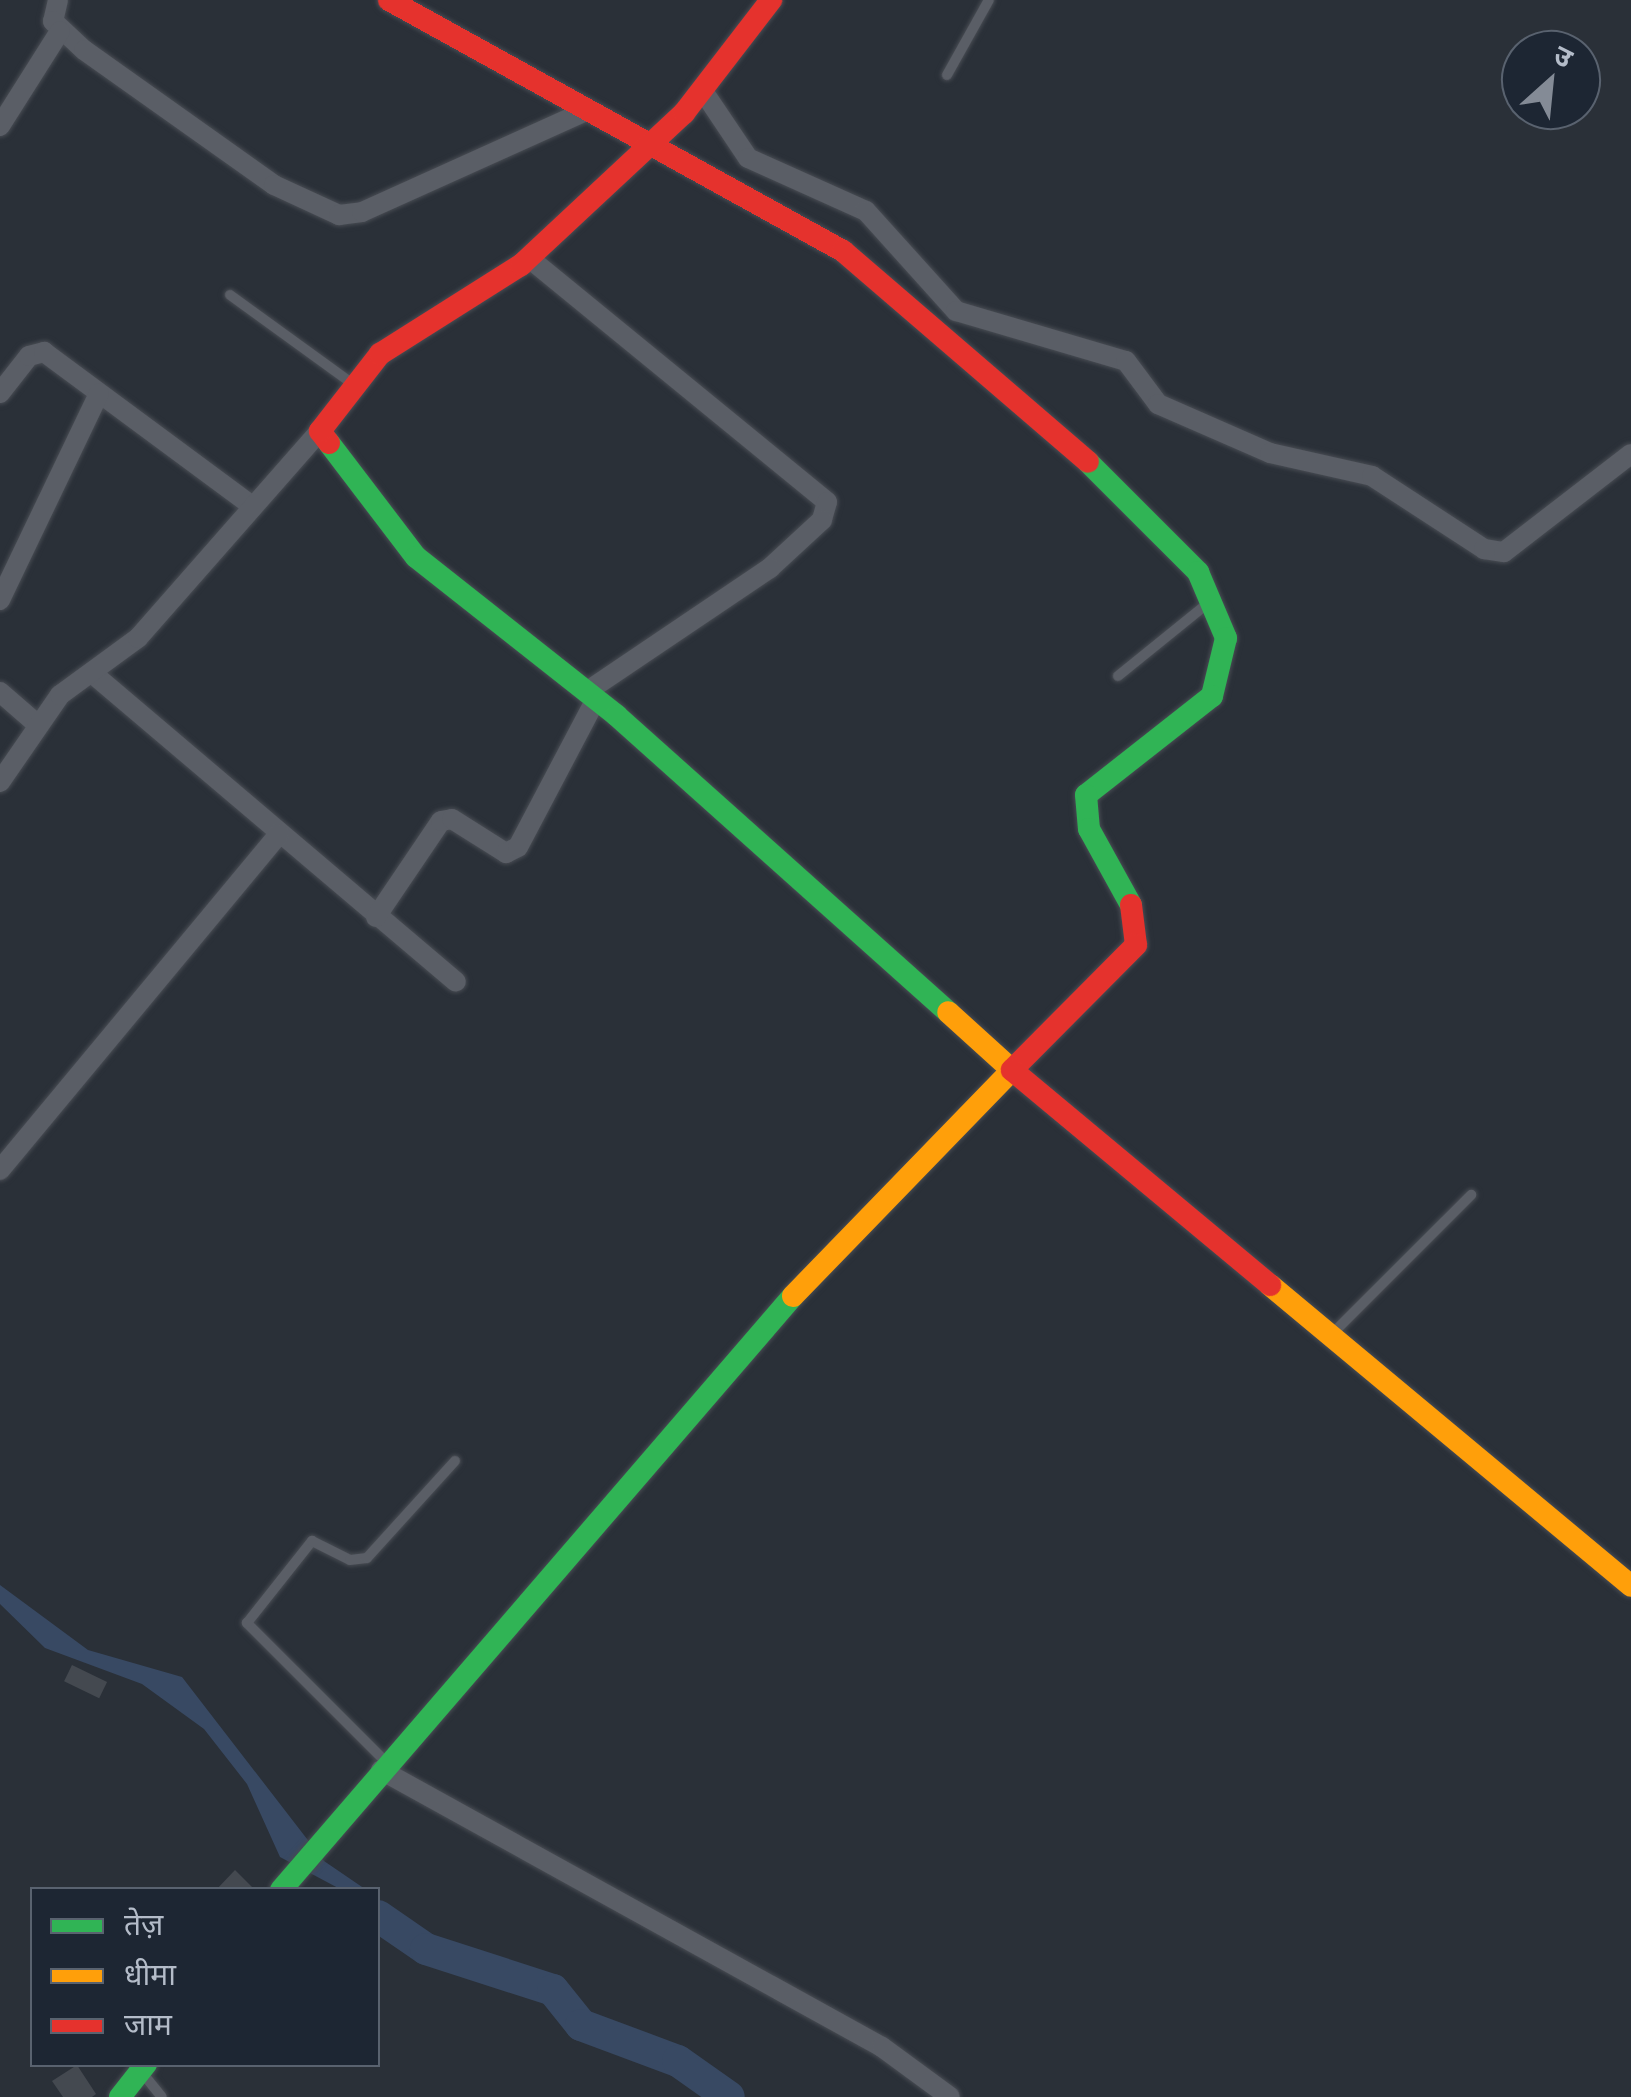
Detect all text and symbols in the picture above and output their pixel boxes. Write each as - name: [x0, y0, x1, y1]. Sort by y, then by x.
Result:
- north arrow: [1501, 30, 1601, 130]
- text: उ: [1549, 36, 1579, 74]
- legend: [30, 1887, 380, 2067]
- text: तेज़: [124, 1905, 163, 1941]
- text: धीमा: [124, 1955, 176, 1991]
- text: जाम: [124, 2005, 172, 2041]

